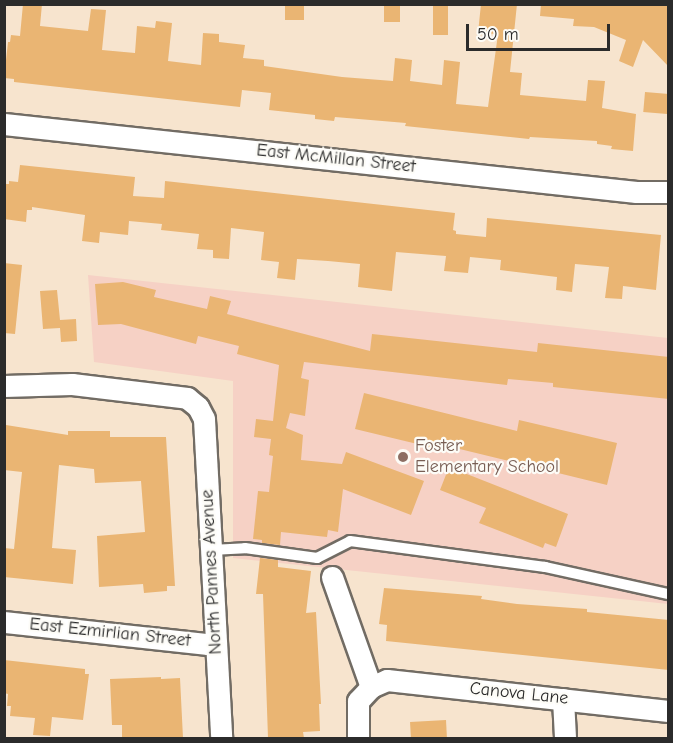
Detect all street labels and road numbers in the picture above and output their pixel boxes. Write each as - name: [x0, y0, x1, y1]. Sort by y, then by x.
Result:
- street label: East McMillan Street: [255, 140, 417, 178]
- street label: North Pannes Avenue: [197, 489, 227, 655]
- street label: East Ezmirlian Street: [28, 614, 192, 652]
- street label: Canova Lane: [469, 678, 569, 710]

